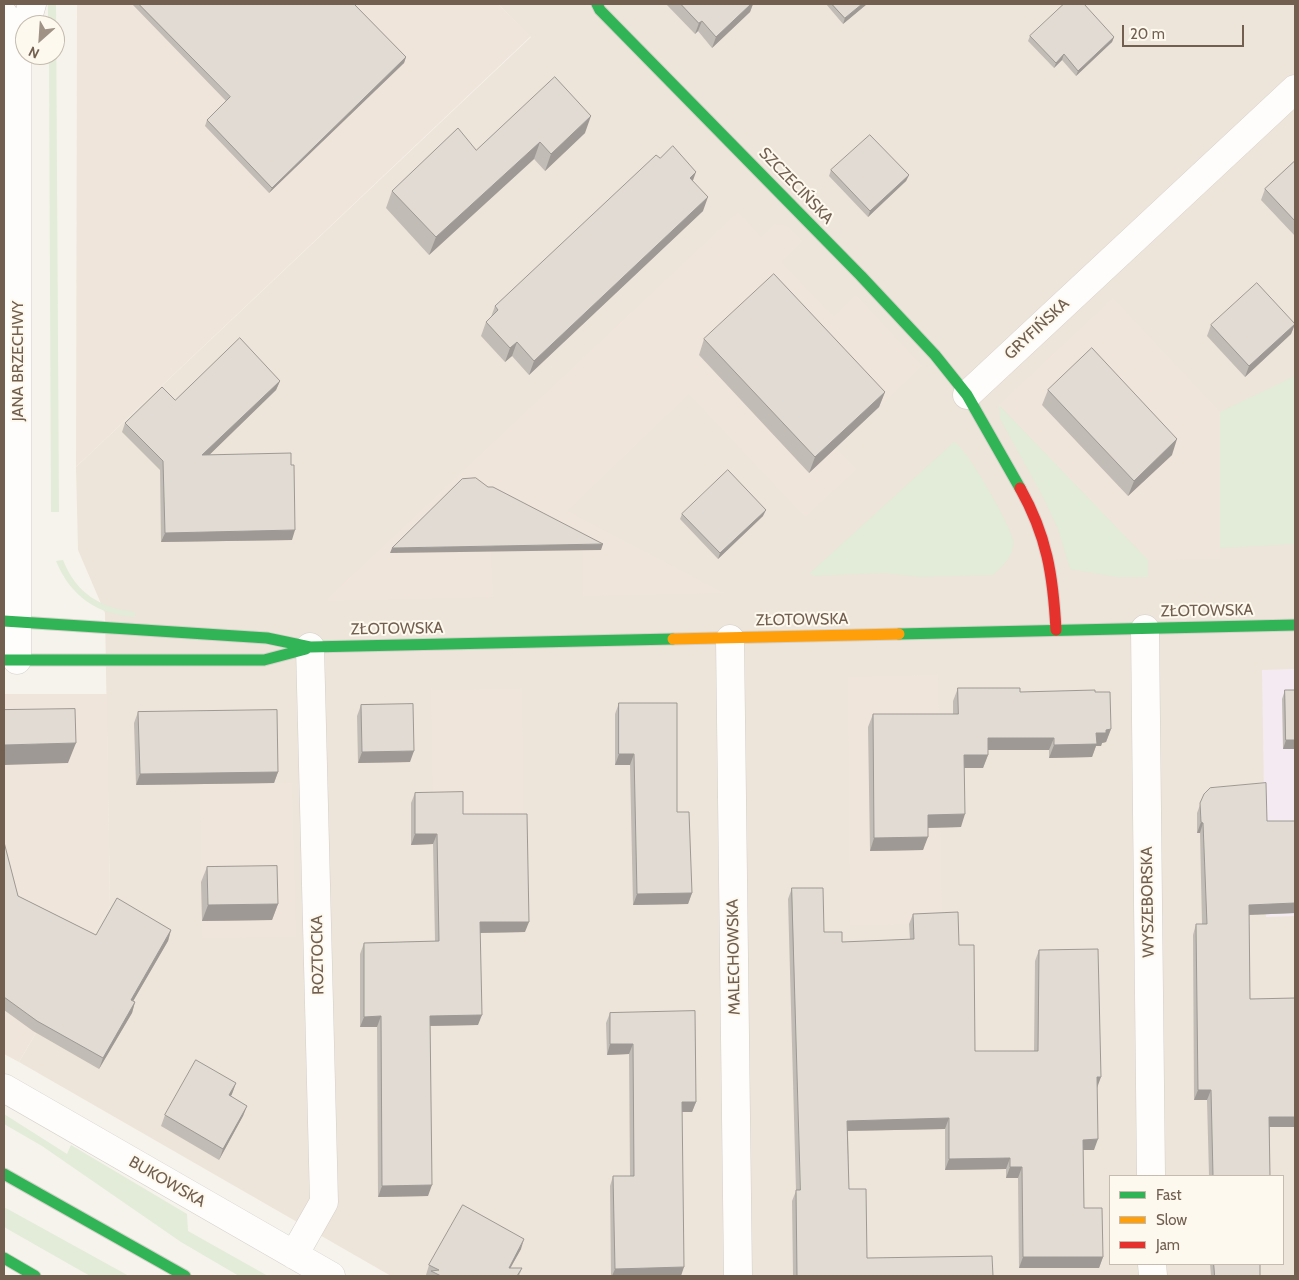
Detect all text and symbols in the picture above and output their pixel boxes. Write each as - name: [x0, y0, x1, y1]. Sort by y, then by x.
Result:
- north arrow: [15, 15, 65, 65]
- scale bar: [1124, 15, 1246, 47]
- text: 20 m: [1130, 25, 1165, 43]
- text: N: [25, 42, 42, 63]
- street label: SZCZECIŃSKA: [755, 144, 837, 228]
- street label: GRYFIŃSKA: [1001, 294, 1073, 364]
- street label: JANA BRZECHWY: [8, 301, 28, 421]
- street label: ZŁOTOWSKA: [1161, 601, 1253, 621]
- street label: ZŁOTOWSKA: [756, 610, 848, 630]
- street label: ZŁOTOWSKA: [351, 619, 443, 639]
- street label: WYSZEBORSKA: [1137, 846, 1159, 958]
- street label: MALECHOWSKA: [723, 899, 745, 1015]
- street label: ROZTOCKA: [308, 915, 328, 995]
- street label: BUKOWSKA: [125, 1152, 209, 1212]
- legend: [1109, 1175, 1284, 1265]
- text: Fast: [1156, 1186, 1181, 1204]
- text: Slow: [1156, 1211, 1187, 1229]
- text: Jam: [1156, 1236, 1180, 1254]

